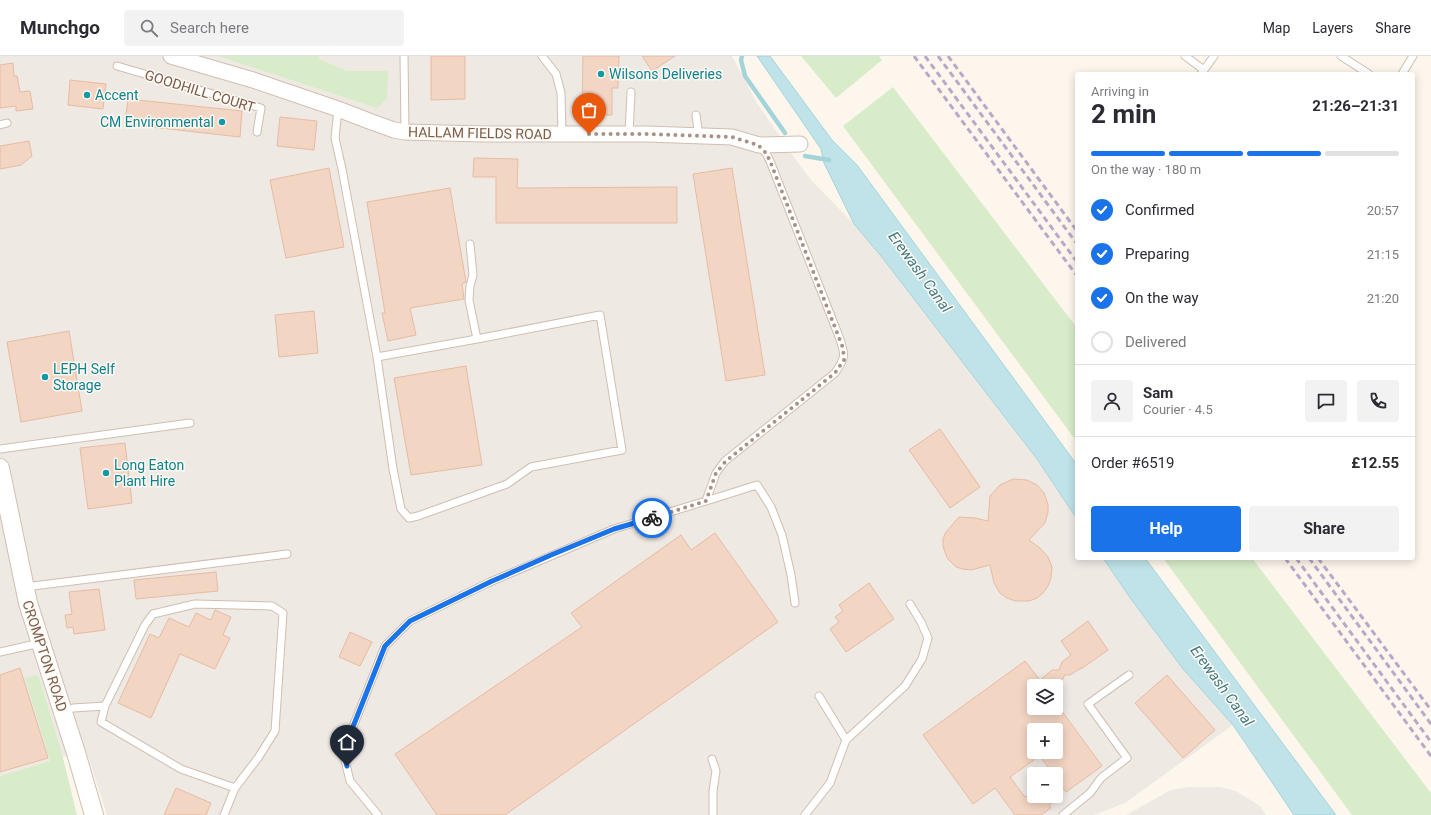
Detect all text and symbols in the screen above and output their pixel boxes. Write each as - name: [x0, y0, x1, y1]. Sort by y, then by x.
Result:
- search box: [124, 10, 404, 46]
- text: Munchgo: [20, 16, 100, 39]
- icon: search: [138, 17, 160, 39]
- text: Search here: [170, 19, 249, 37]
- text: Map: [1263, 20, 1290, 36]
- text: Layers: [1312, 20, 1353, 36]
- text: Share: [1375, 20, 1411, 36]
- place label: Wilsons Deliveries: [609, 66, 722, 82]
- street label: GOODHILL COURT: [143, 67, 258, 116]
- marker: Wilsons Deliveries: [596, 69, 606, 79]
- text: Arriving in: [1091, 84, 1149, 99]
- place label: Accent: [95, 87, 139, 103]
- marker: Accent: [82, 90, 92, 100]
- pin: [572, 93, 606, 134]
- text: 21:26–21:31: [1312, 97, 1399, 115]
- icon: bag: [578, 99, 600, 121]
- text: 2 min: [1091, 99, 1156, 129]
- place label: CM Environmental: [100, 114, 214, 130]
- marker: CM Environmental: [217, 117, 227, 127]
- street label: HALLAM FIELDS ROAD: [408, 124, 552, 142]
- text: On the way · 180 m: [1091, 162, 1201, 177]
- icon: check: [1091, 199, 1113, 221]
- text: Confirmed: [1125, 201, 1195, 219]
- text: 20:57: [1367, 203, 1399, 218]
- water label: Erewash Canal: [885, 228, 956, 316]
- icon: check: [1091, 243, 1113, 265]
- text: Preparing: [1125, 245, 1189, 263]
- text: 21:15: [1367, 247, 1399, 262]
- icon: check: [1091, 287, 1113, 309]
- text: On the way: [1125, 289, 1199, 307]
- text: 21:20: [1367, 291, 1399, 306]
- text: Delivered: [1125, 333, 1187, 351]
- place label: LEPH Self Storage: [53, 361, 115, 393]
- marker: LEPH Self Storage: [40, 372, 50, 382]
- button: person: [1091, 380, 1133, 422]
- button: chat: [1305, 380, 1347, 422]
- button: phone: [1357, 380, 1399, 422]
- text: Sam: [1143, 384, 1173, 402]
- text: Courier · 4.5: [1143, 402, 1213, 417]
- text: Order #6519: [1091, 454, 1174, 472]
- text: £12.55: [1351, 454, 1399, 472]
- place label: Long Eaton Plant Hire: [114, 457, 184, 489]
- marker: Long Eaton Plant Hire: [101, 468, 111, 478]
- courier: [632, 498, 672, 538]
- button: Help: [1091, 506, 1241, 552]
- button: Share: [1249, 506, 1399, 552]
- icon: bike: [641, 507, 663, 529]
- street label: CROMPTON ROAD: [19, 598, 71, 714]
- water label: Erewash Canal: [1187, 642, 1258, 730]
- map controls: [1027, 679, 1063, 803]
- button: layers: [1027, 679, 1063, 715]
- button: +: [1027, 723, 1063, 759]
- pin: [330, 725, 364, 766]
- icon: home: [336, 731, 358, 753]
- button: −: [1027, 767, 1063, 803]

